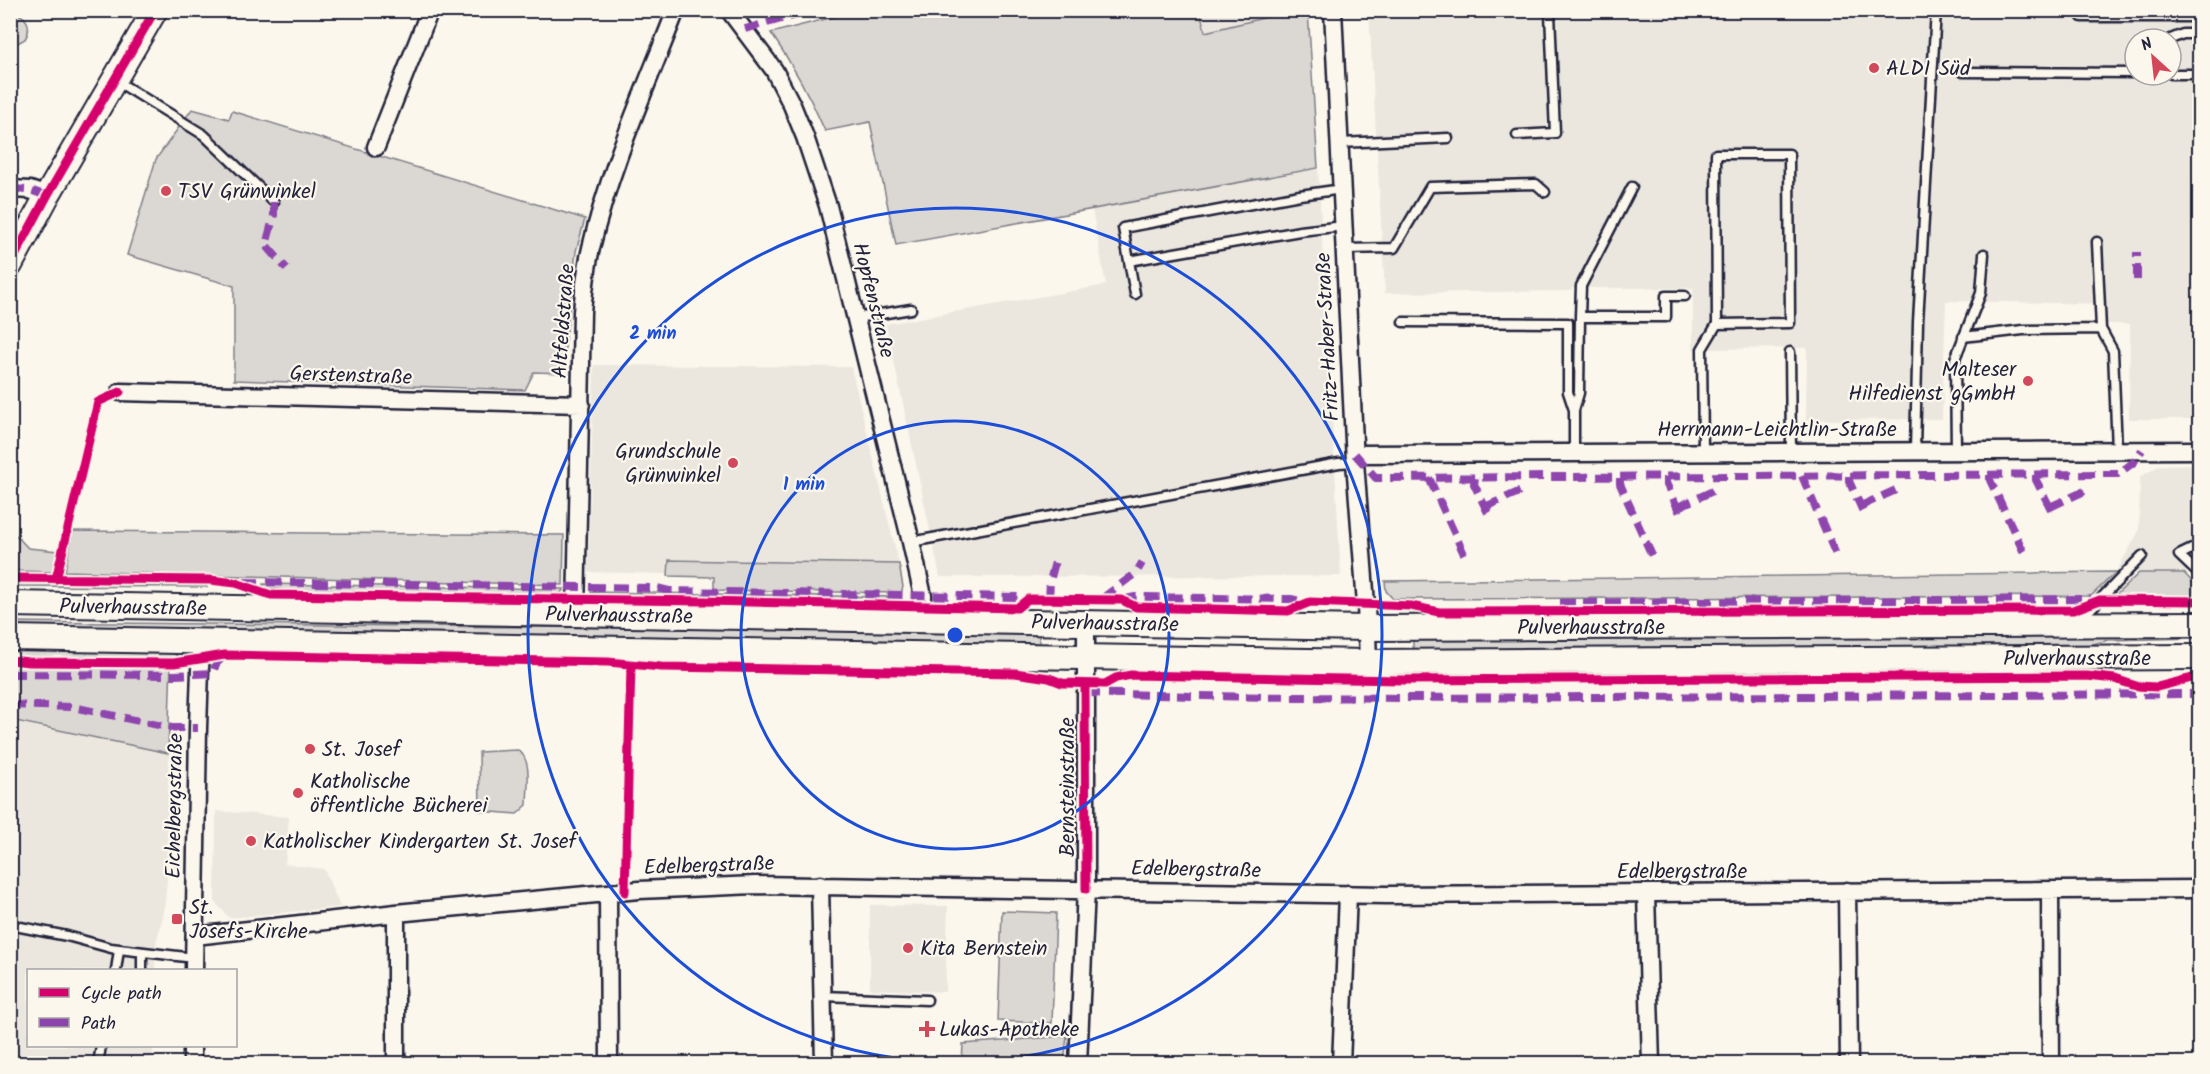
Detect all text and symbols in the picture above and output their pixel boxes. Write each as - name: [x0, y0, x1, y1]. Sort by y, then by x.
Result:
- north arrow: [2123, 27, 2183, 87]
- text: N: [2137, 32, 2157, 58]
- place label: ALDI Süd: [1886, 53, 1971, 86]
- marker: ALDI Süd: [1867, 61, 1881, 75]
- place label: TSV Grünwinkel: [178, 176, 316, 209]
- marker: TSV Grünwinkel: [159, 184, 173, 198]
- street label: Hopfenstraße: [842, 239, 903, 362]
- street label: Fritz-Haber-Straße: [1308, 251, 1349, 422]
- street label: Altfeldstraße: [544, 262, 585, 379]
- text: 2 min: [630, 320, 676, 349]
- place label: Malteser Hilfedienst gGmbH: [1848, 354, 2017, 411]
- street label: Gerstenstraße: [289, 358, 413, 395]
- marker: Malteser Hilfedienst gGmbH: [2021, 374, 2035, 388]
- street label: Herrmann-Leichtlin-Straße: [1657, 414, 1897, 447]
- place label: Grundschule Grünwinkel: [615, 436, 722, 493]
- marker: Grundschule Grünwinkel: [726, 456, 740, 470]
- text: 1 min: [783, 471, 825, 500]
- street label: Pulverhausstraße: [59, 591, 208, 626]
- street label: Pulverhausstraße: [545, 599, 694, 634]
- street label: Pulverhausstraße: [1031, 607, 1180, 642]
- street label: Pulverhausstraße: [1517, 612, 1665, 645]
- centre of rings: [945, 625, 965, 645]
- street label: Pulverhausstraße: [2003, 643, 2151, 676]
- street label: Bernsteinstraße: [1052, 717, 1085, 857]
- street label: Eichelbergstraße: [158, 732, 193, 879]
- place label: St. Josef: [322, 734, 402, 767]
- marker: St. Josef: [303, 742, 317, 756]
- place label: Katholische öffentliche Bücherei: [310, 766, 489, 823]
- marker: Katholische öffentliche Bücherei: [291, 786, 305, 800]
- place label: Katholischer Kindergarten St. Josef: [263, 826, 579, 859]
- marker: Katholischer Kindergarten St. Josef: [244, 834, 258, 848]
- street label: Edelbergstraße: [643, 848, 775, 885]
- street label: Edelbergstraße: [1131, 853, 1262, 888]
- street label: Edelbergstraße: [1617, 856, 1748, 889]
- place label: St. Josefs-Kirche: [189, 892, 308, 949]
- marker: St. Josefs-Kirche: [170, 912, 184, 926]
- place label: Kita Bernstein: [920, 933, 1048, 966]
- marker: Kita Bernstein: [901, 941, 915, 955]
- legend: [27, 969, 237, 1047]
- text: Cycle path: [81, 980, 162, 1009]
- text: Path: [81, 1010, 116, 1039]
- place label: Lukas-Apotheke: [939, 1014, 1080, 1047]
- marker: Lukas-Apotheke: [920, 1022, 934, 1036]

